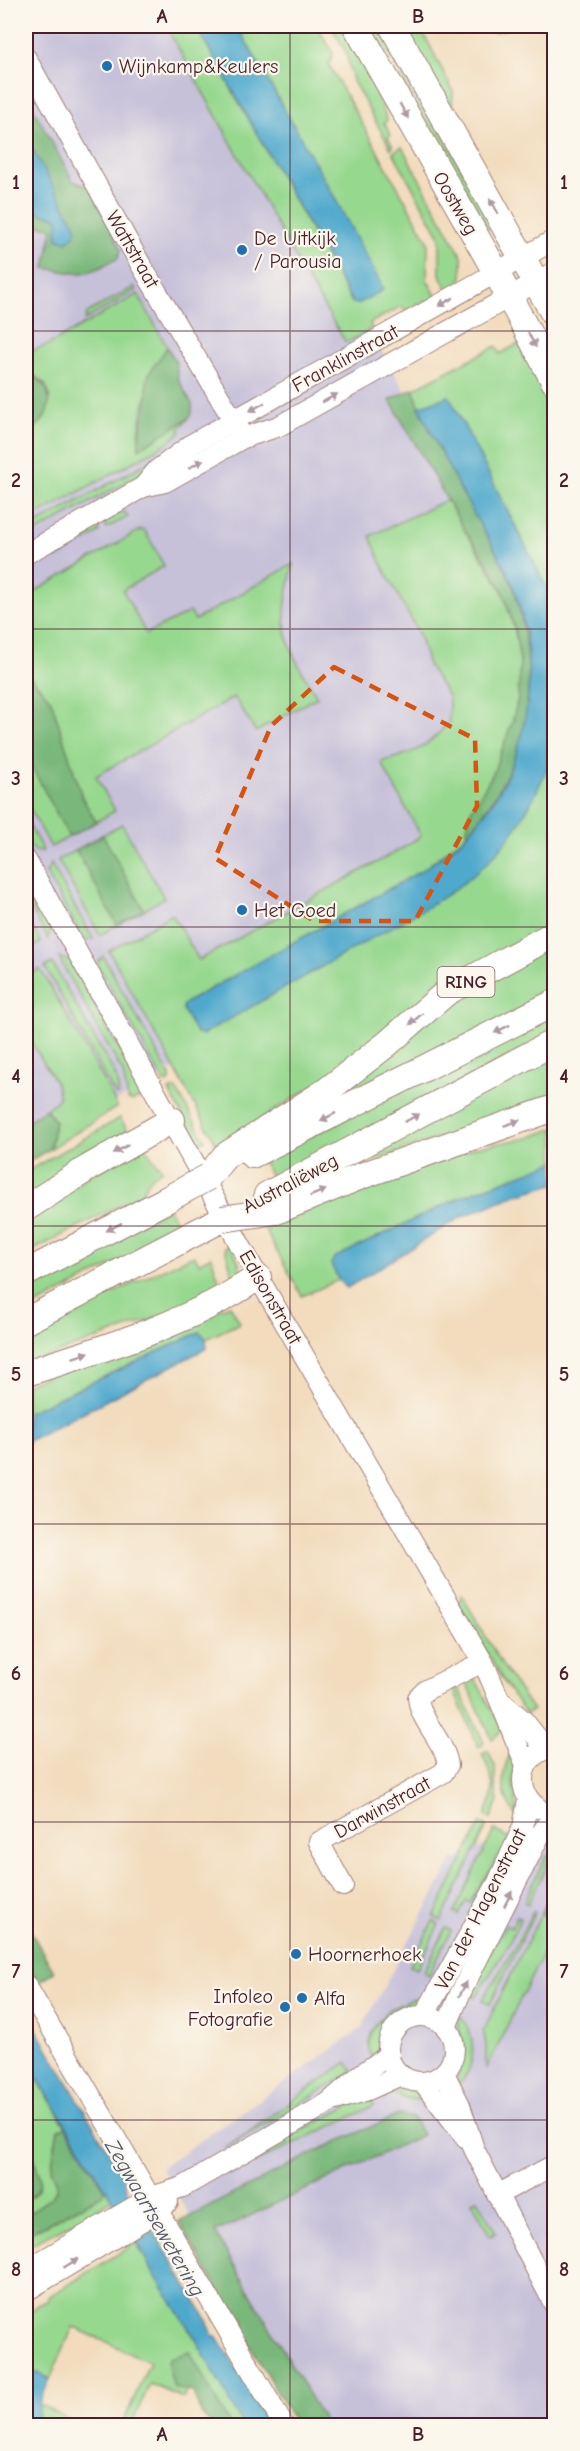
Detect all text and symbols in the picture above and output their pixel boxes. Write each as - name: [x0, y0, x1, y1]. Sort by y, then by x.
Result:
- text: A: [156, 5, 168, 28]
- text: B: [412, 5, 424, 28]
- place label: Wijnkamp&Keulers: [119, 55, 278, 78]
- marker: Wijnkamp&Keulers: [100, 59, 114, 73]
- one-way arrow: [399, 103, 409, 120]
- street label: Oostweg: [428, 167, 483, 239]
- text: 1: [12, 171, 20, 194]
- text: 1: [560, 171, 568, 194]
- one-way arrow: [488, 198, 499, 214]
- street label: Wattstraat: [101, 206, 165, 293]
- place label: De Uitkijk / Parousia: [254, 227, 342, 273]
- marker: De Uitkijk / Parousia: [235, 243, 249, 257]
- one-way arrow: [438, 296, 454, 307]
- street label: Franklinstraat: [288, 319, 404, 397]
- one-way arrow: [527, 331, 537, 348]
- one-way arrow: [322, 393, 339, 403]
- one-way arrow: [249, 402, 266, 412]
- one-way arrow: [188, 458, 204, 469]
- text: 2: [11, 469, 21, 492]
- text: 2: [559, 469, 569, 492]
- text: 3: [11, 767, 21, 790]
- text: 3: [559, 767, 569, 790]
- place label: Het Goed: [254, 899, 336, 922]
- marker: Het Goed: [235, 903, 249, 917]
- road number: RING: [438, 967, 494, 997]
- one-way arrow: [409, 1012, 424, 1025]
- one-way arrow: [494, 1024, 511, 1034]
- text: 4: [11, 1065, 21, 1088]
- text: 4: [559, 1065, 569, 1088]
- one-way arrow: [320, 1112, 337, 1122]
- one-way arrow: [403, 1113, 420, 1123]
- one-way arrow: [503, 1118, 521, 1128]
- one-way arrow: [112, 1144, 129, 1154]
- street label: Australiëweg: [239, 1149, 342, 1218]
- one-way arrow: [310, 1188, 328, 1198]
- one-way arrow: [105, 1222, 122, 1232]
- street label: Edisonstraat: [234, 1246, 307, 1350]
- one-way arrow: [72, 1349, 90, 1359]
- text: 5: [11, 1363, 21, 1386]
- text: 5: [559, 1363, 569, 1386]
- text: 6: [11, 1662, 21, 1685]
- text: 6: [559, 1662, 569, 1685]
- street label: Darwinstraat: [330, 1771, 435, 1843]
- street label: Van der Hagenstraat: [430, 1824, 532, 1993]
- one-way arrow: [503, 1890, 513, 1907]
- place label: Hoornerhoek: [308, 1943, 422, 1966]
- marker: Hoornerhoek: [289, 1947, 303, 1961]
- text: 7: [12, 1960, 21, 1983]
- text: 7: [560, 1960, 569, 1983]
- one-way arrow: [458, 1980, 467, 1997]
- place label: Infoleo Fotografie: [188, 1985, 273, 2031]
- place label: Alfa: [314, 1987, 346, 2010]
- marker: Alfa: [295, 1991, 309, 2005]
- marker: Infoleo Fotografie: [278, 2000, 292, 2014]
- water label: Zegwaartsewetering: [100, 2134, 210, 2301]
- one-way arrow: [63, 2257, 79, 2268]
- text: 8: [11, 2258, 21, 2281]
- text: 8: [559, 2258, 569, 2281]
- text: A: [156, 2423, 168, 2446]
- text: B: [412, 2423, 424, 2446]

